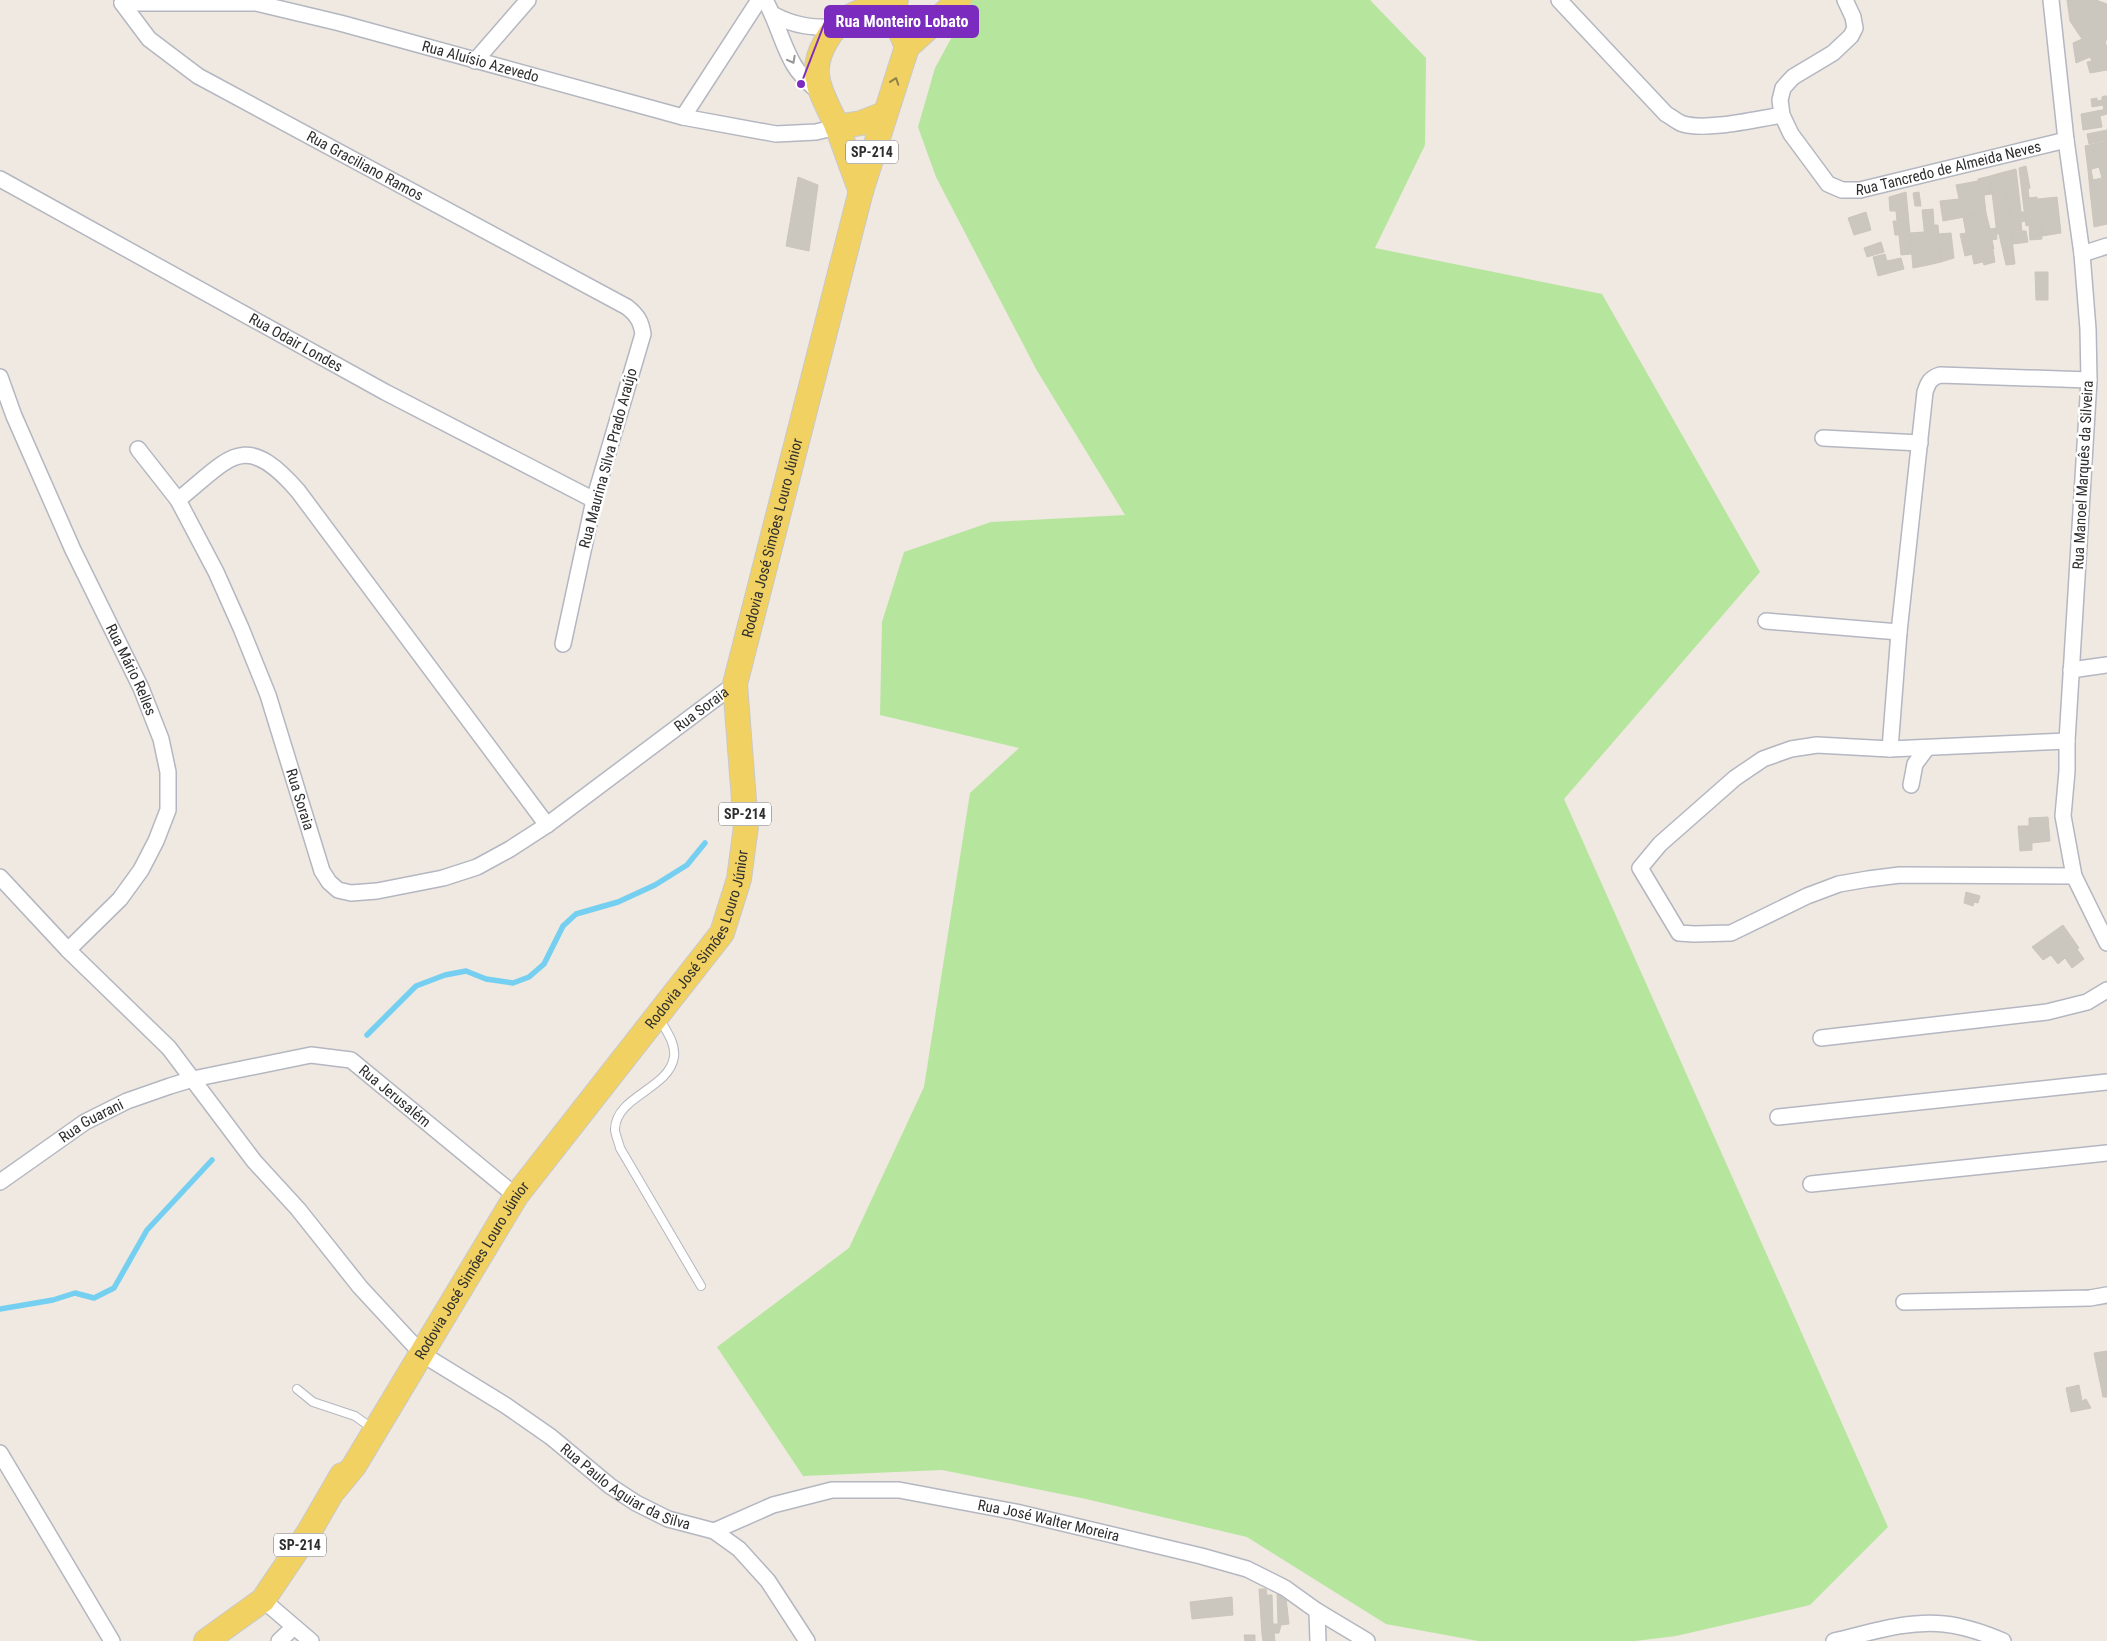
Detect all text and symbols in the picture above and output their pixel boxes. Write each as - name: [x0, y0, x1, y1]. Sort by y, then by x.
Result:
- callout: Rua Monteiro Lobato: [825, 6, 978, 37]
- text: Rua Monteiro Lobato: [836, 12, 968, 31]
- street label: Rua Aluísio Azevedo: [420, 37, 541, 86]
- one-way arrow: [786, 55, 796, 64]
- one-way arrow: [889, 77, 899, 85]
- street label: Rua Graciliano Ramos: [304, 127, 426, 205]
- street label: Rua Tancredo de Almeida Neves: [1856, 137, 2043, 199]
- road number: SP-214: [846, 140, 898, 163]
- street label: Rua Odair Londes: [246, 310, 346, 376]
- street label: Rua Maurina Silva Prado Araújo: [575, 366, 641, 550]
- street label: Rua Manoel Marquês da Silveira: [2069, 380, 2097, 570]
- street label: Rodovia José Simões Louro Júnior: [738, 436, 807, 640]
- street label: Rua Mário Relles: [102, 621, 160, 718]
- street label: Rua Soraia: [671, 683, 732, 735]
- street label: Rua Soraia: [282, 767, 318, 832]
- road number: SP-214: [719, 802, 771, 826]
- street label: Rodovia José Simões Louro Júnior: [641, 848, 752, 1033]
- street label: Rua Jerusalém: [355, 1061, 434, 1131]
- street label: Rua Guarani: [56, 1095, 126, 1147]
- street label: Rodovia José Simões Louro Júnior: [411, 1178, 533, 1363]
- street label: Rua Paulo Aguiar da Silva: [557, 1440, 692, 1533]
- street label: Rua José Walter Moreira: [976, 1496, 1121, 1545]
- road number: SP-214: [274, 1534, 326, 1556]

